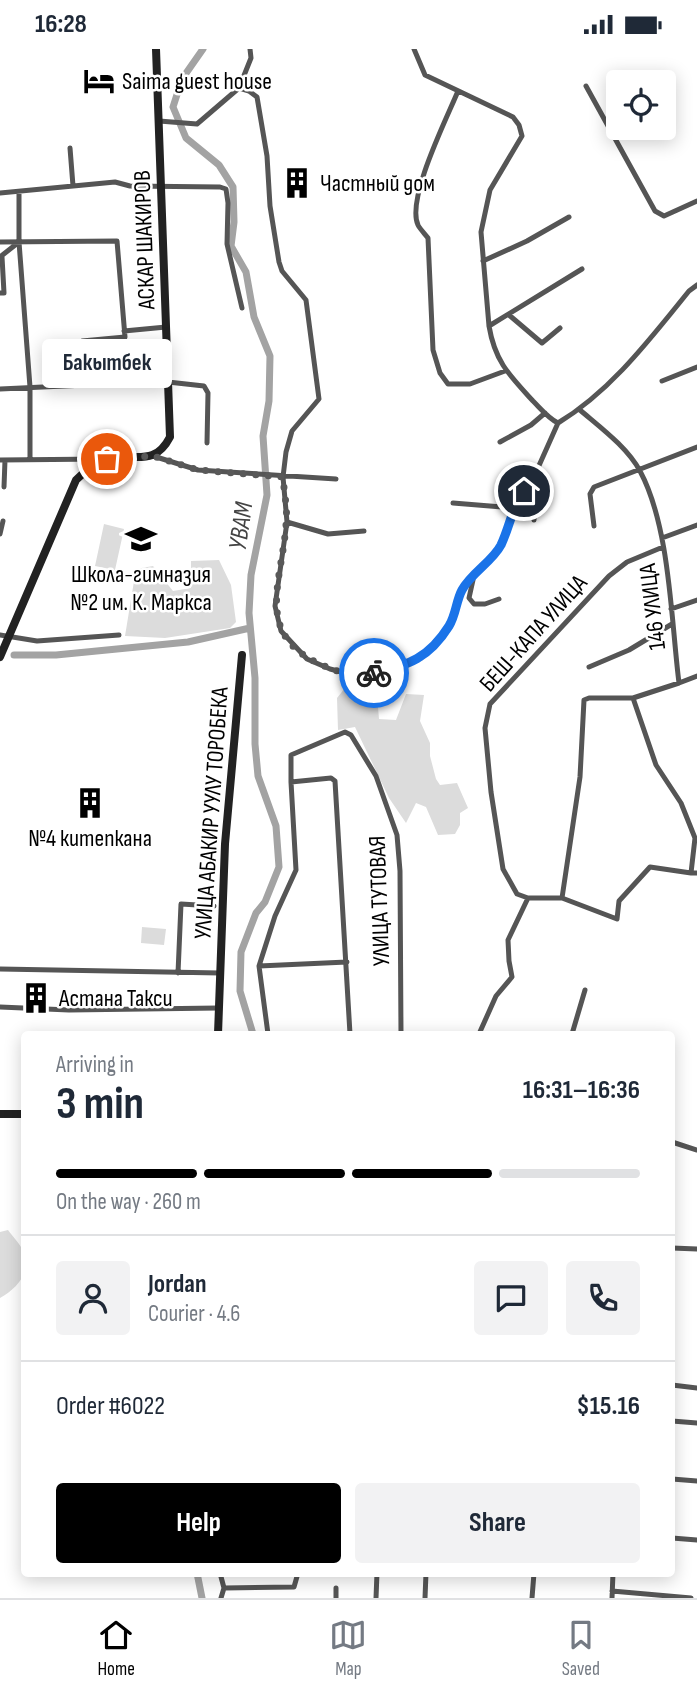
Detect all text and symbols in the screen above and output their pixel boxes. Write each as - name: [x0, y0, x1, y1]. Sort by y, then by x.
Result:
- text: 16:28: [35, 9, 87, 40]
- hotel icon: Saima guest house: [82, 64, 116, 98]
- place label: Saima guest house: [122, 67, 272, 96]
- map controls: [606, 70, 676, 140]
- button: locate: [606, 70, 676, 140]
- building icon: Частный дом: [280, 166, 314, 200]
- place label: Частный дом: [320, 169, 435, 198]
- street label: АСКАР ШАКИРОВ: [128, 170, 161, 311]
- callout: Бакытбек: [42, 340, 172, 389]
- text: Бакытбек: [63, 349, 151, 377]
- pin: [77, 429, 137, 489]
- icon: bag: [88, 440, 126, 478]
- pin: [494, 461, 554, 521]
- icon: home: [505, 472, 543, 510]
- water label: УВАМ: [223, 499, 260, 552]
- school or university icon: Школа-гимназия №2 им. К. Маркса: [124, 522, 158, 556]
- place label: Школа-гимназия №2 им. К. Маркса: [70, 560, 212, 617]
- street label: 146 УЛИЦА: [633, 561, 672, 652]
- street label: БЕШ-КАПА УЛИЦА: [473, 568, 594, 698]
- courier: [339, 638, 409, 708]
- icon: bike: [355, 654, 393, 692]
- street label: УЛИЦА АБАКИР УУЛУ ТОРОБЕКА: [188, 685, 235, 940]
- building icon: №4 китепкана: [73, 786, 107, 820]
- place label: №4 китепкана: [28, 824, 152, 853]
- street label: УЛИЦА ТУТОВАЯ: [363, 835, 396, 967]
- building icon: Астана Такси: [19, 981, 53, 1015]
- place label: Астана Такси: [58, 984, 173, 1013]
- text: Arriving in: [56, 1051, 134, 1079]
- text: 16:31–16:36: [523, 1075, 640, 1106]
- text: 3 min: [56, 1077, 144, 1132]
- text: On the way · 260 m: [56, 1188, 201, 1216]
- button: person: [56, 1261, 130, 1335]
- button: chat: [474, 1261, 548, 1335]
- button: phone: [566, 1261, 640, 1335]
- text: Jordan: [148, 1269, 206, 1300]
- text: Courier · 4.6: [148, 1300, 240, 1328]
- text: Order #6022: [56, 1391, 165, 1422]
- text: $15.16: [577, 1391, 640, 1422]
- button: Help: [56, 1483, 341, 1563]
- button: Share: [355, 1483, 640, 1563]
- tab: Home: [97, 1616, 135, 1681]
- tab: Map: [329, 1616, 367, 1681]
- tab: Saved: [562, 1616, 600, 1681]

